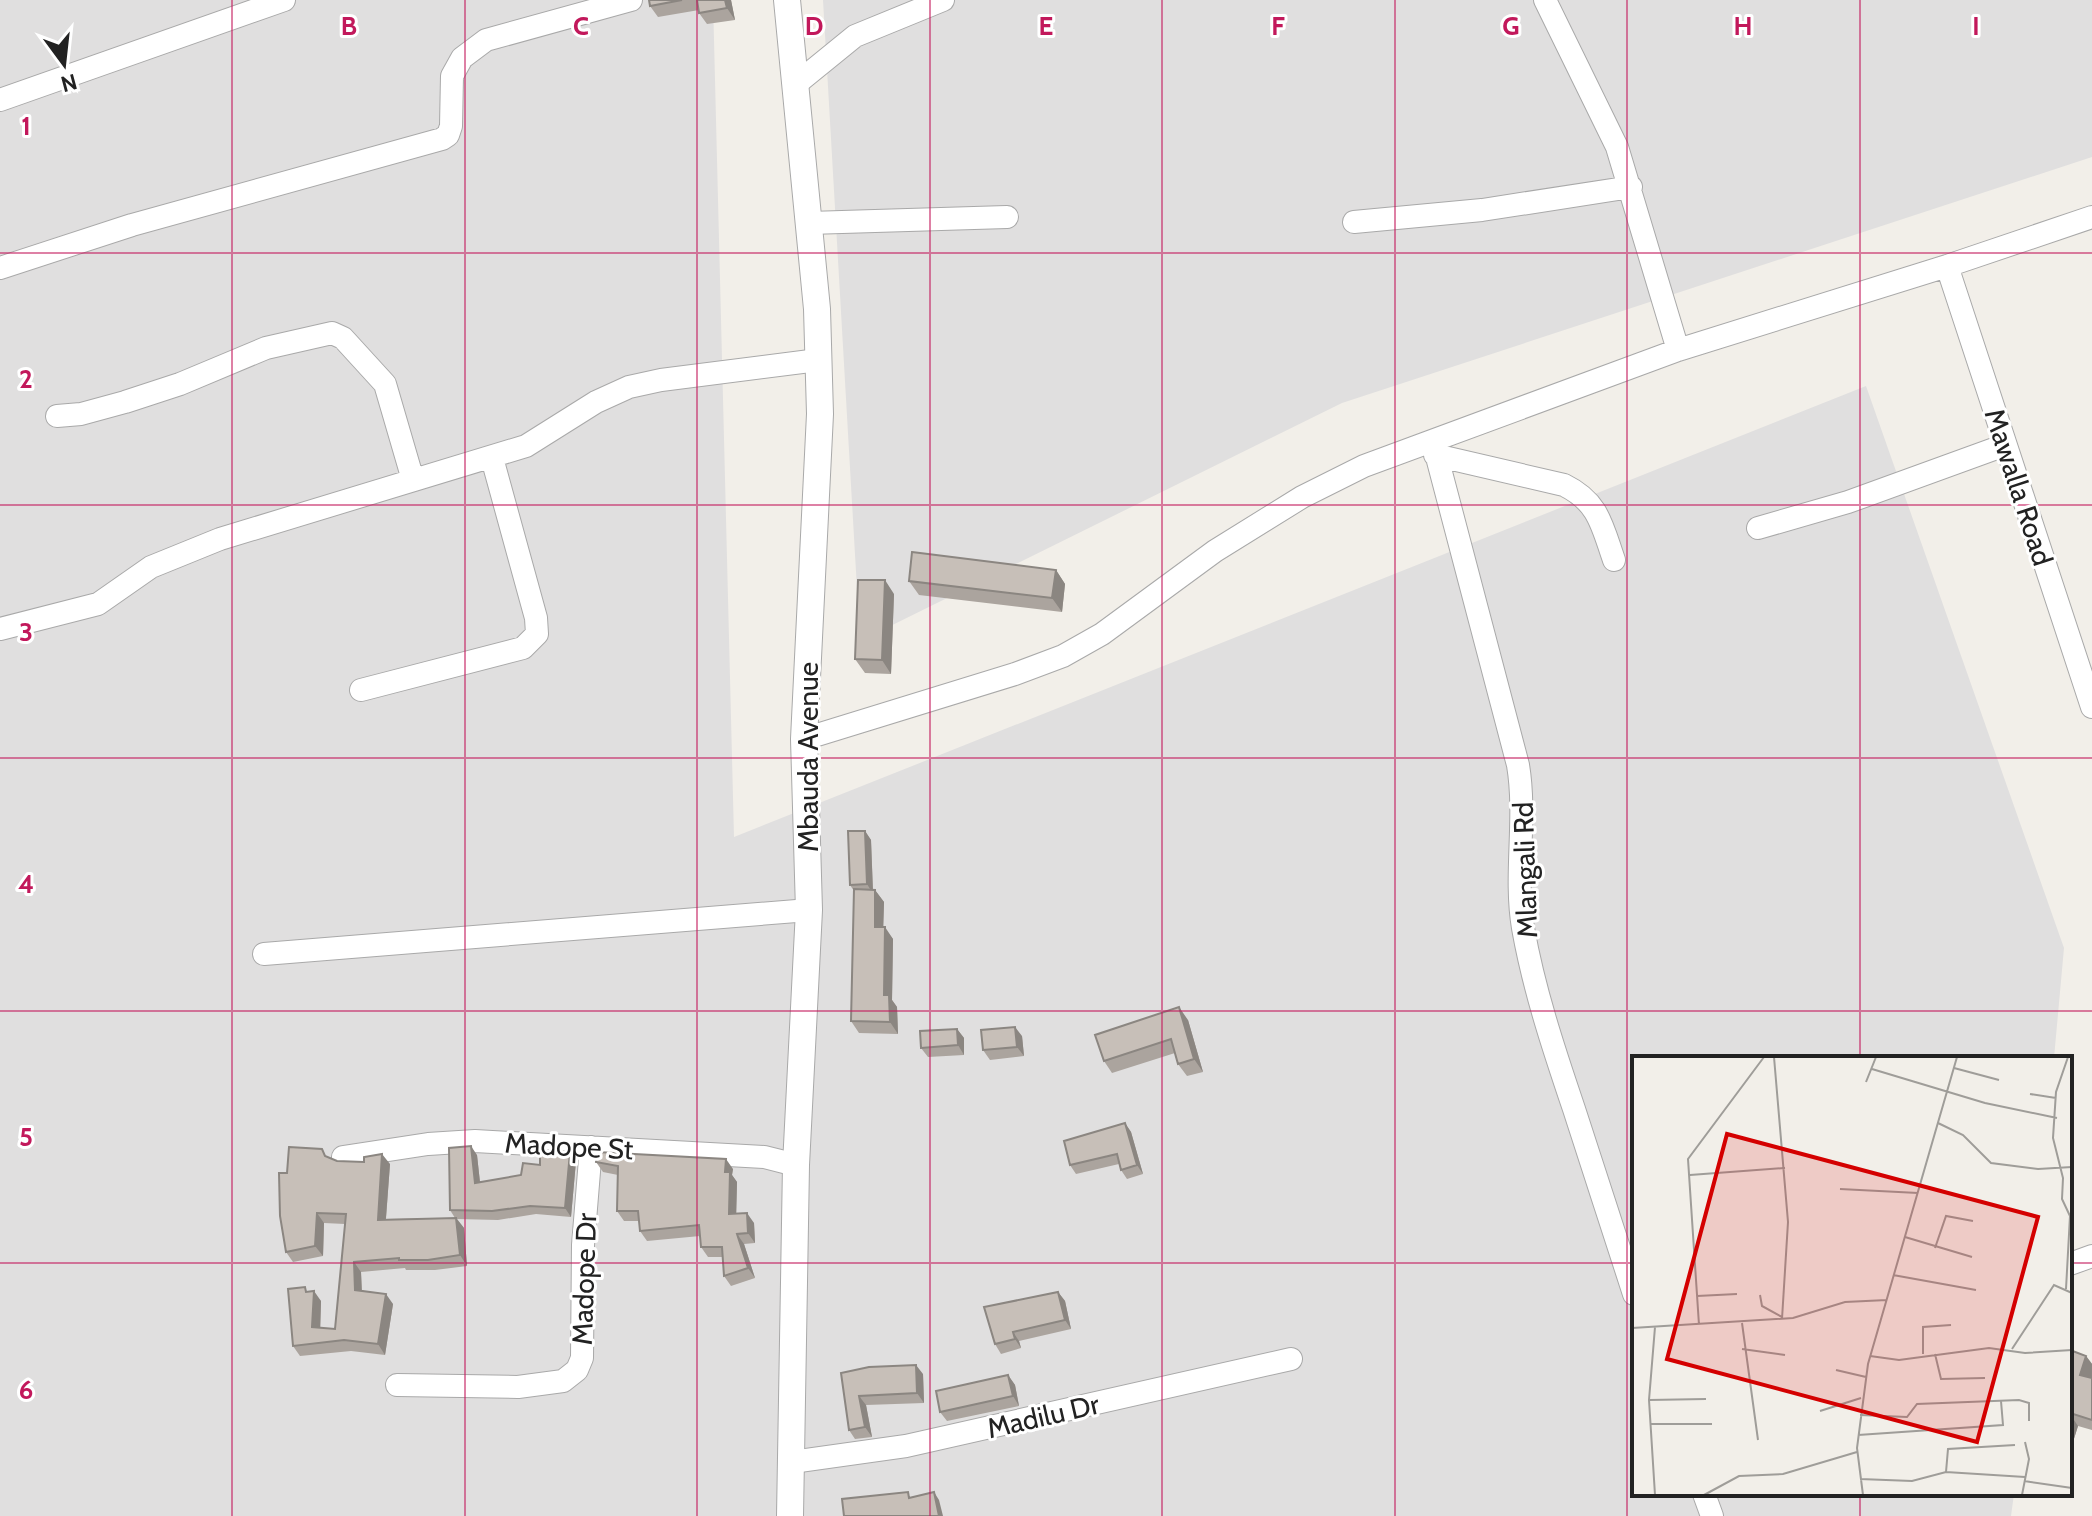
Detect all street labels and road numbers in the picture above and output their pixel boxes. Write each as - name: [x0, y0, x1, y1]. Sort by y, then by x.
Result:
- street label: Mawalla Road: [1978, 404, 2060, 570]
- street label: Mbauda Avenue: [791, 662, 825, 852]
- street label: Mlangali Rd: [1506, 801, 1544, 939]
- street label: Madope St: [504, 1126, 634, 1166]
- street label: Madope Dr: [565, 1212, 603, 1346]
- street label: Madilu Dr: [984, 1387, 1103, 1445]

